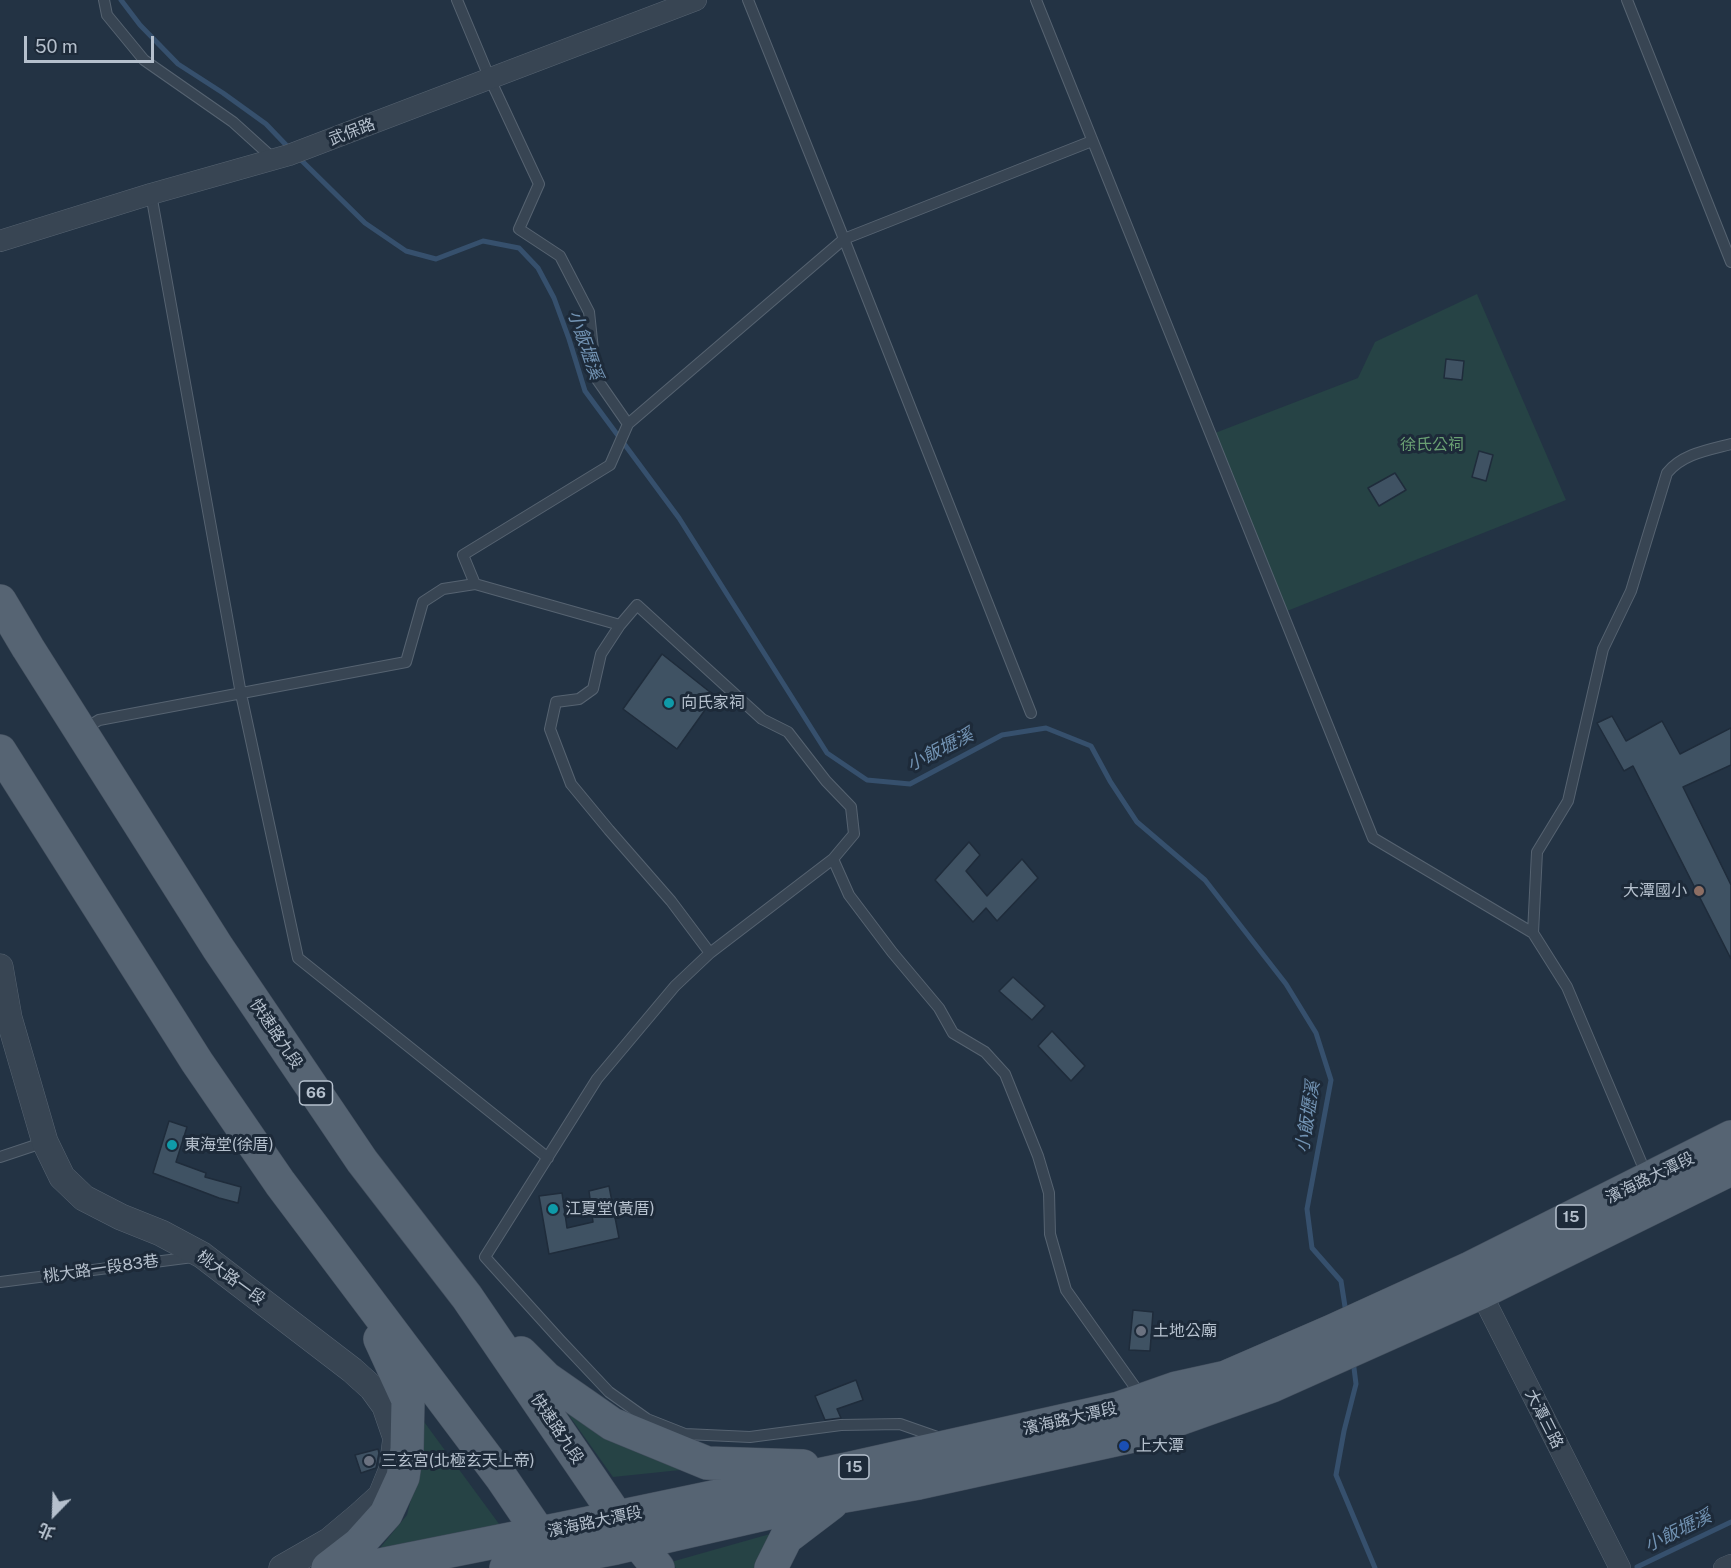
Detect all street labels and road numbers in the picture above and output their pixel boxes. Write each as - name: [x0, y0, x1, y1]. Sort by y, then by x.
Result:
- street label: 武保路: [326, 114, 378, 150]
- street label: 快速路九段: [246, 995, 306, 1073]
- road number: 66: [300, 1081, 332, 1105]
- street label: 濱海路大潭段: [1603, 1148, 1697, 1208]
- road number: 15: [1556, 1205, 1586, 1229]
- street label: 桃大路一段: [193, 1247, 269, 1309]
- street label: 桃大路一段83巷: [42, 1251, 160, 1287]
- street label: 大潭三路: [1521, 1386, 1567, 1452]
- street label: 快速路九段: [527, 1390, 587, 1468]
- street label: 濱海路大潭段: [1021, 1399, 1119, 1439]
- road number: 15: [839, 1455, 869, 1479]
- street label: 濱海路大潭段: [546, 1503, 644, 1541]

